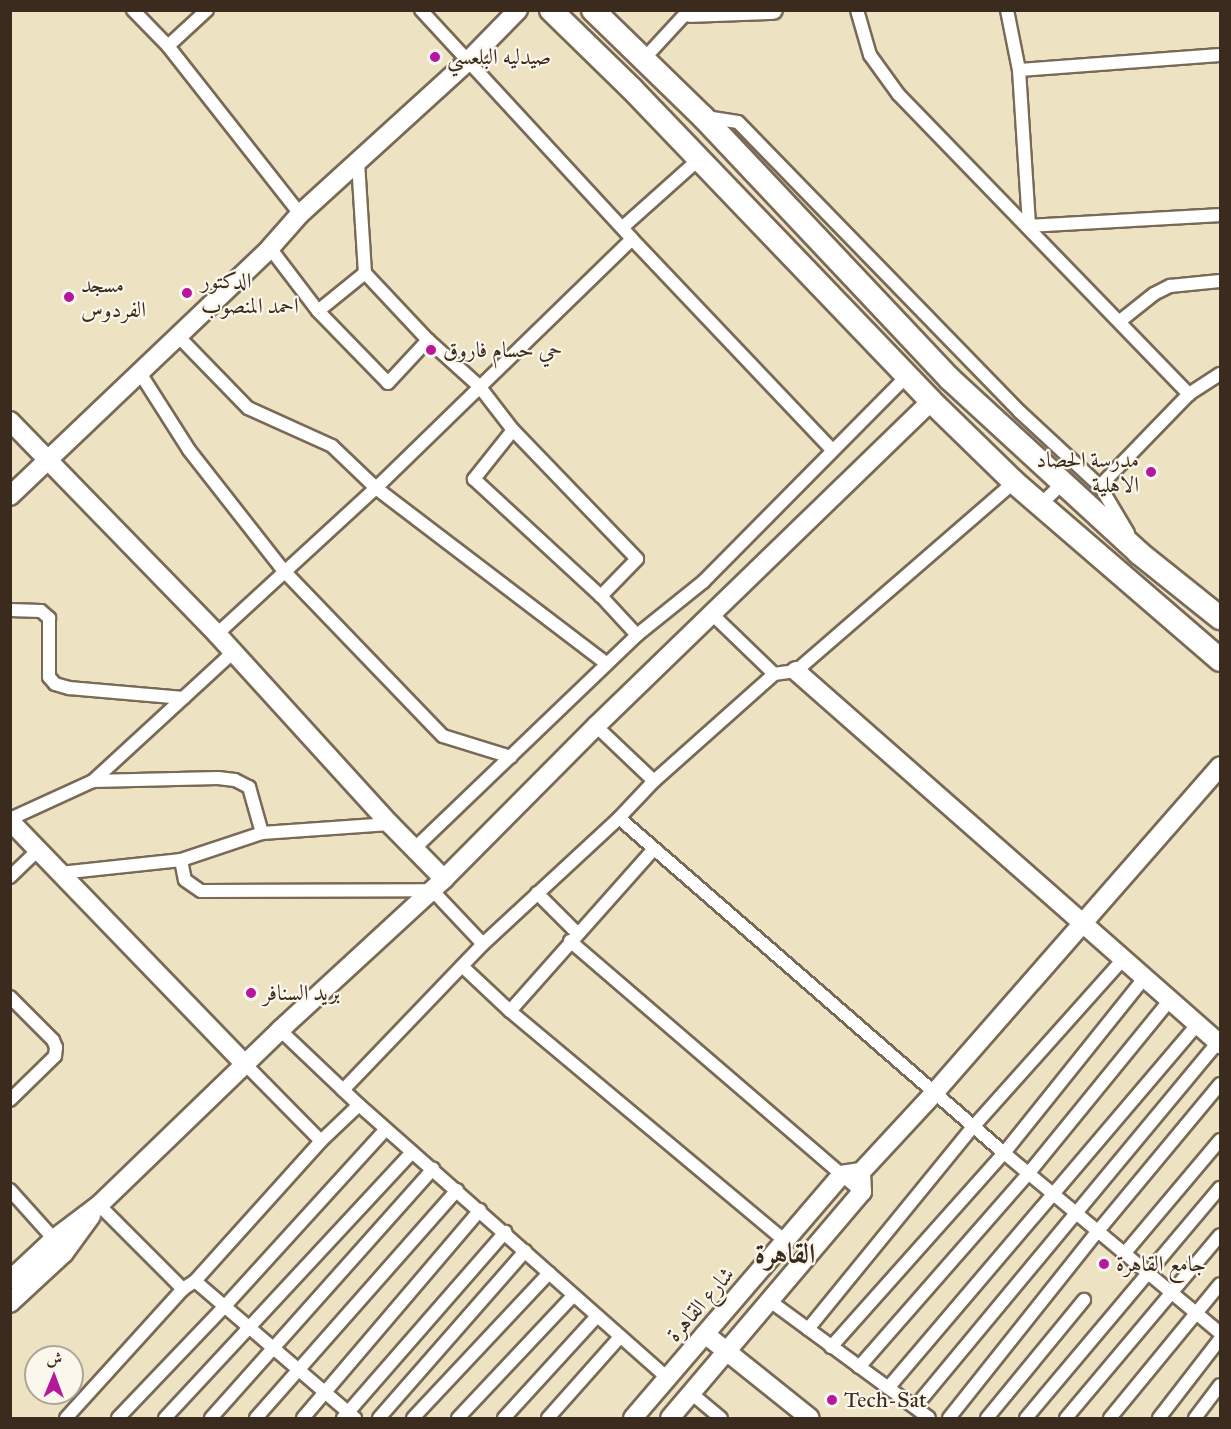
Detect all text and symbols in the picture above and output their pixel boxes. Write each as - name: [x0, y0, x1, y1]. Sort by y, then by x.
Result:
- place label: صيدليه البلعسي: [447, 44, 551, 70]
- marker: صيدليه البلعسي: [428, 50, 442, 64]
- place label: الدكتور احمد المنصوب: [201, 267, 299, 318]
- place label: مسجد الفردوس: [81, 271, 146, 322]
- marker: الدكتور احمد المنصوب: [178, 284, 196, 302]
- marker: مسجد الفردوس: [62, 290, 76, 304]
- place label: حي حسام فاروق: [443, 337, 563, 363]
- marker: حي حسام فاروق: [424, 343, 438, 357]
- place label: مدرسة الحصاد الاهلية: [1036, 446, 1139, 498]
- marker: مدرسة الحصاد الاهلية: [1144, 465, 1158, 479]
- place label: بريد السنافر: [263, 980, 340, 1006]
- marker: بريد السنافر: [244, 986, 258, 1000]
- district label: القاهرة: [755, 1237, 815, 1271]
- place label: جامع القاهرة: [1116, 1251, 1206, 1277]
- marker: جامع القاهرة: [1097, 1257, 1111, 1271]
- street label: شارع القاهرة: [660, 1261, 740, 1347]
- north arrow: [24, 1345, 84, 1405]
- text: ش: [46, 1349, 62, 1368]
- place label: Tech-Sat: [844, 1387, 927, 1413]
- marker: Tech-Sat: [825, 1393, 839, 1407]

